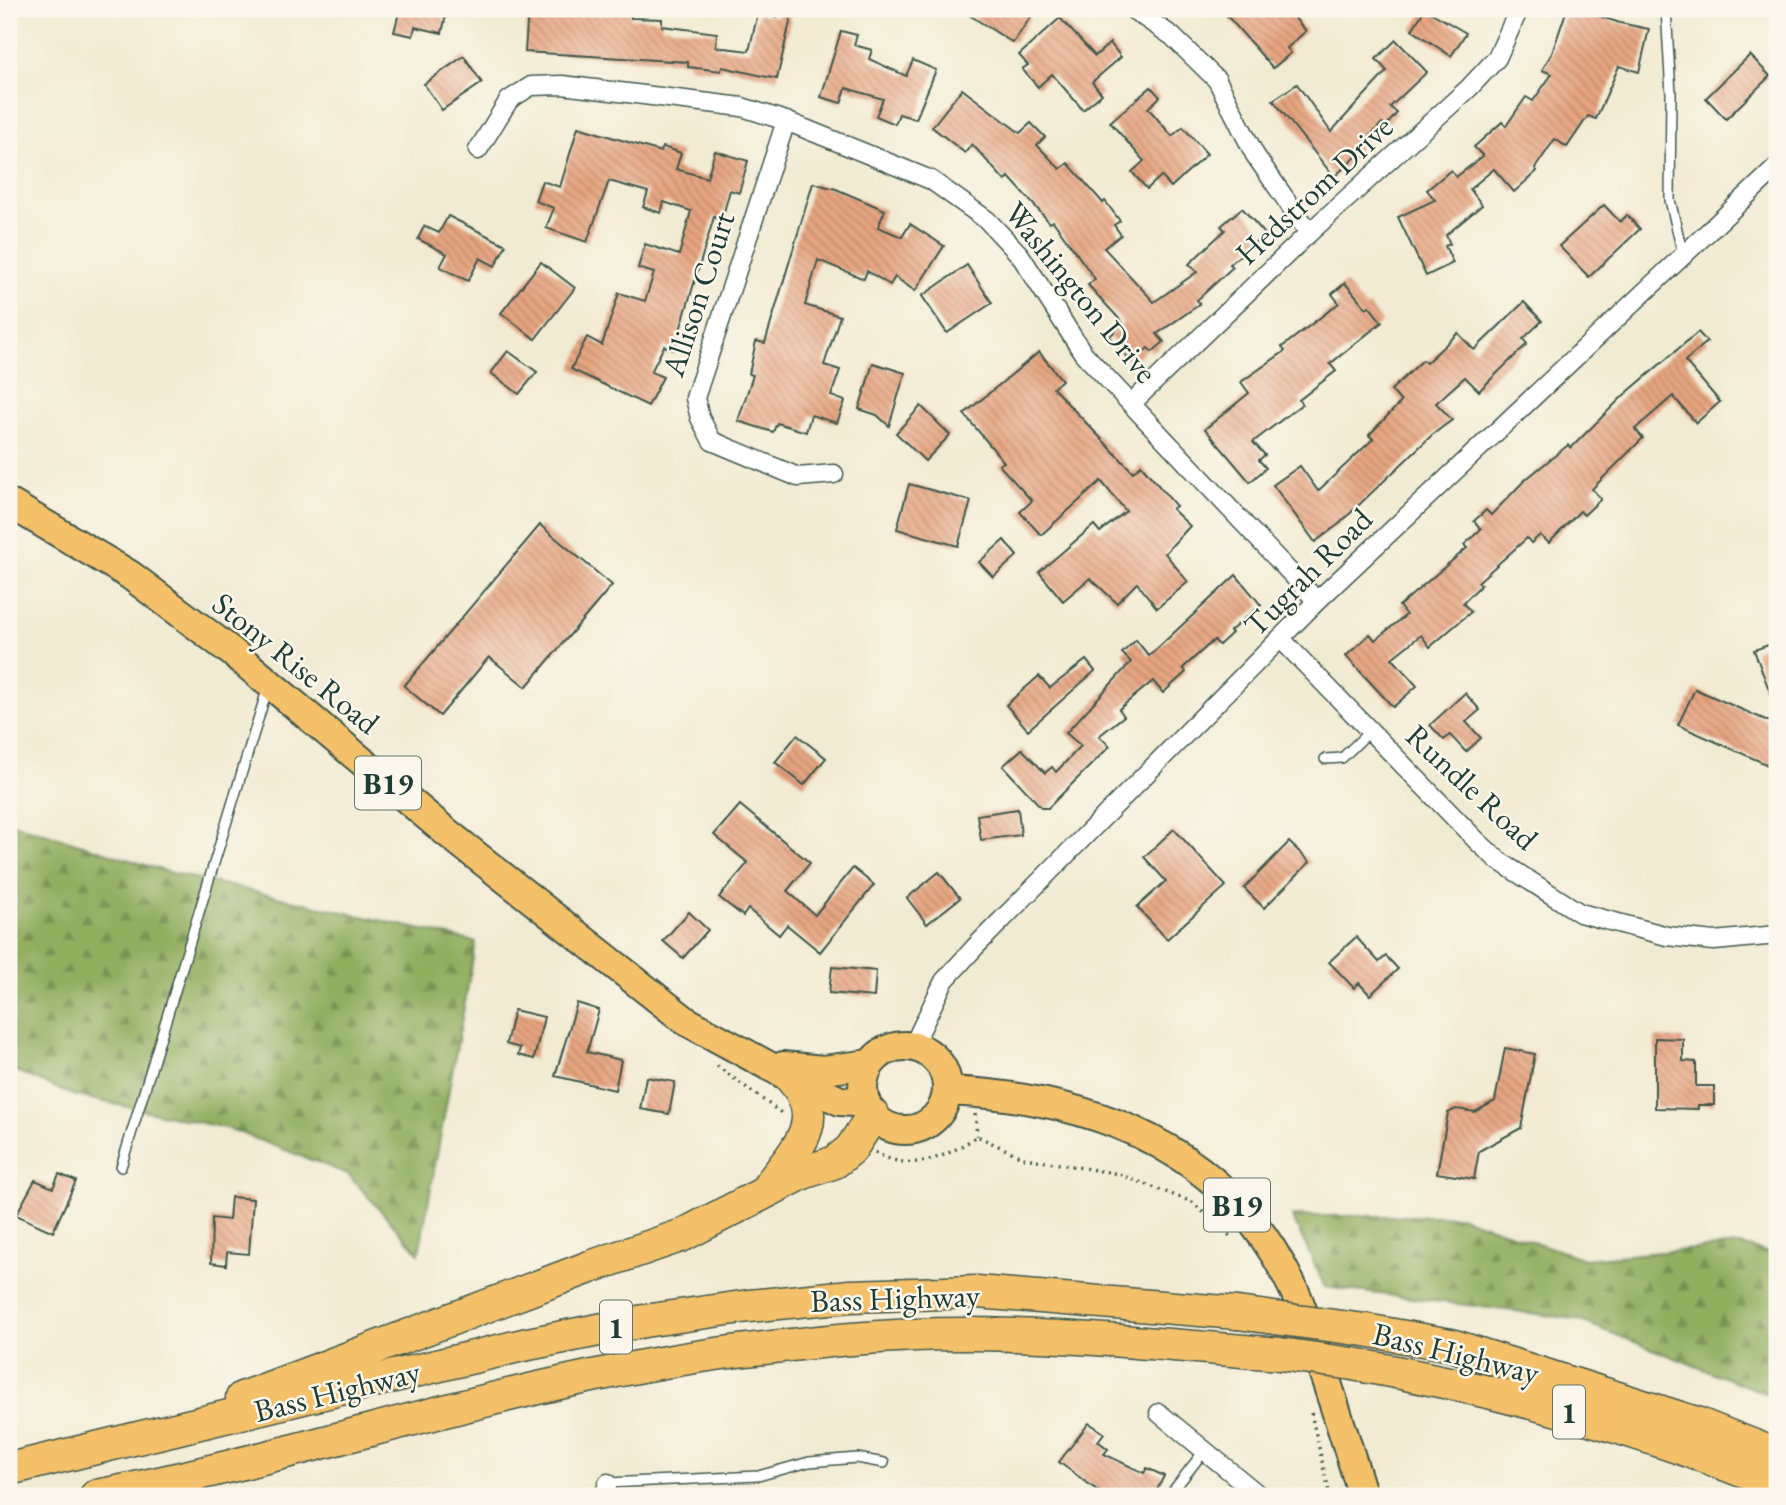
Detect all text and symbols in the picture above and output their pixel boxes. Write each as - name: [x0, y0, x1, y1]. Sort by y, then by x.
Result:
- street label: Hedstrom Drive: [1226, 106, 1402, 274]
- street label: Washington Drive: [995, 193, 1167, 391]
- street label: Allison Court: [651, 206, 744, 383]
- street label: Tugrah Road: [1235, 498, 1382, 645]
- street label: Stony Rise Road: [204, 583, 389, 744]
- street label: Rundle Road: [1397, 715, 1548, 860]
- road number: B19: [355, 756, 421, 810]
- road number: B19: [1204, 1178, 1270, 1232]
- street label: Bass Highway: [809, 1274, 982, 1322]
- road number: 1: [600, 1301, 632, 1354]
- street label: Bass Highway: [1368, 1312, 1544, 1394]
- street label: Bass Highway: [249, 1350, 425, 1432]
- road number: 1: [1553, 1386, 1585, 1438]

